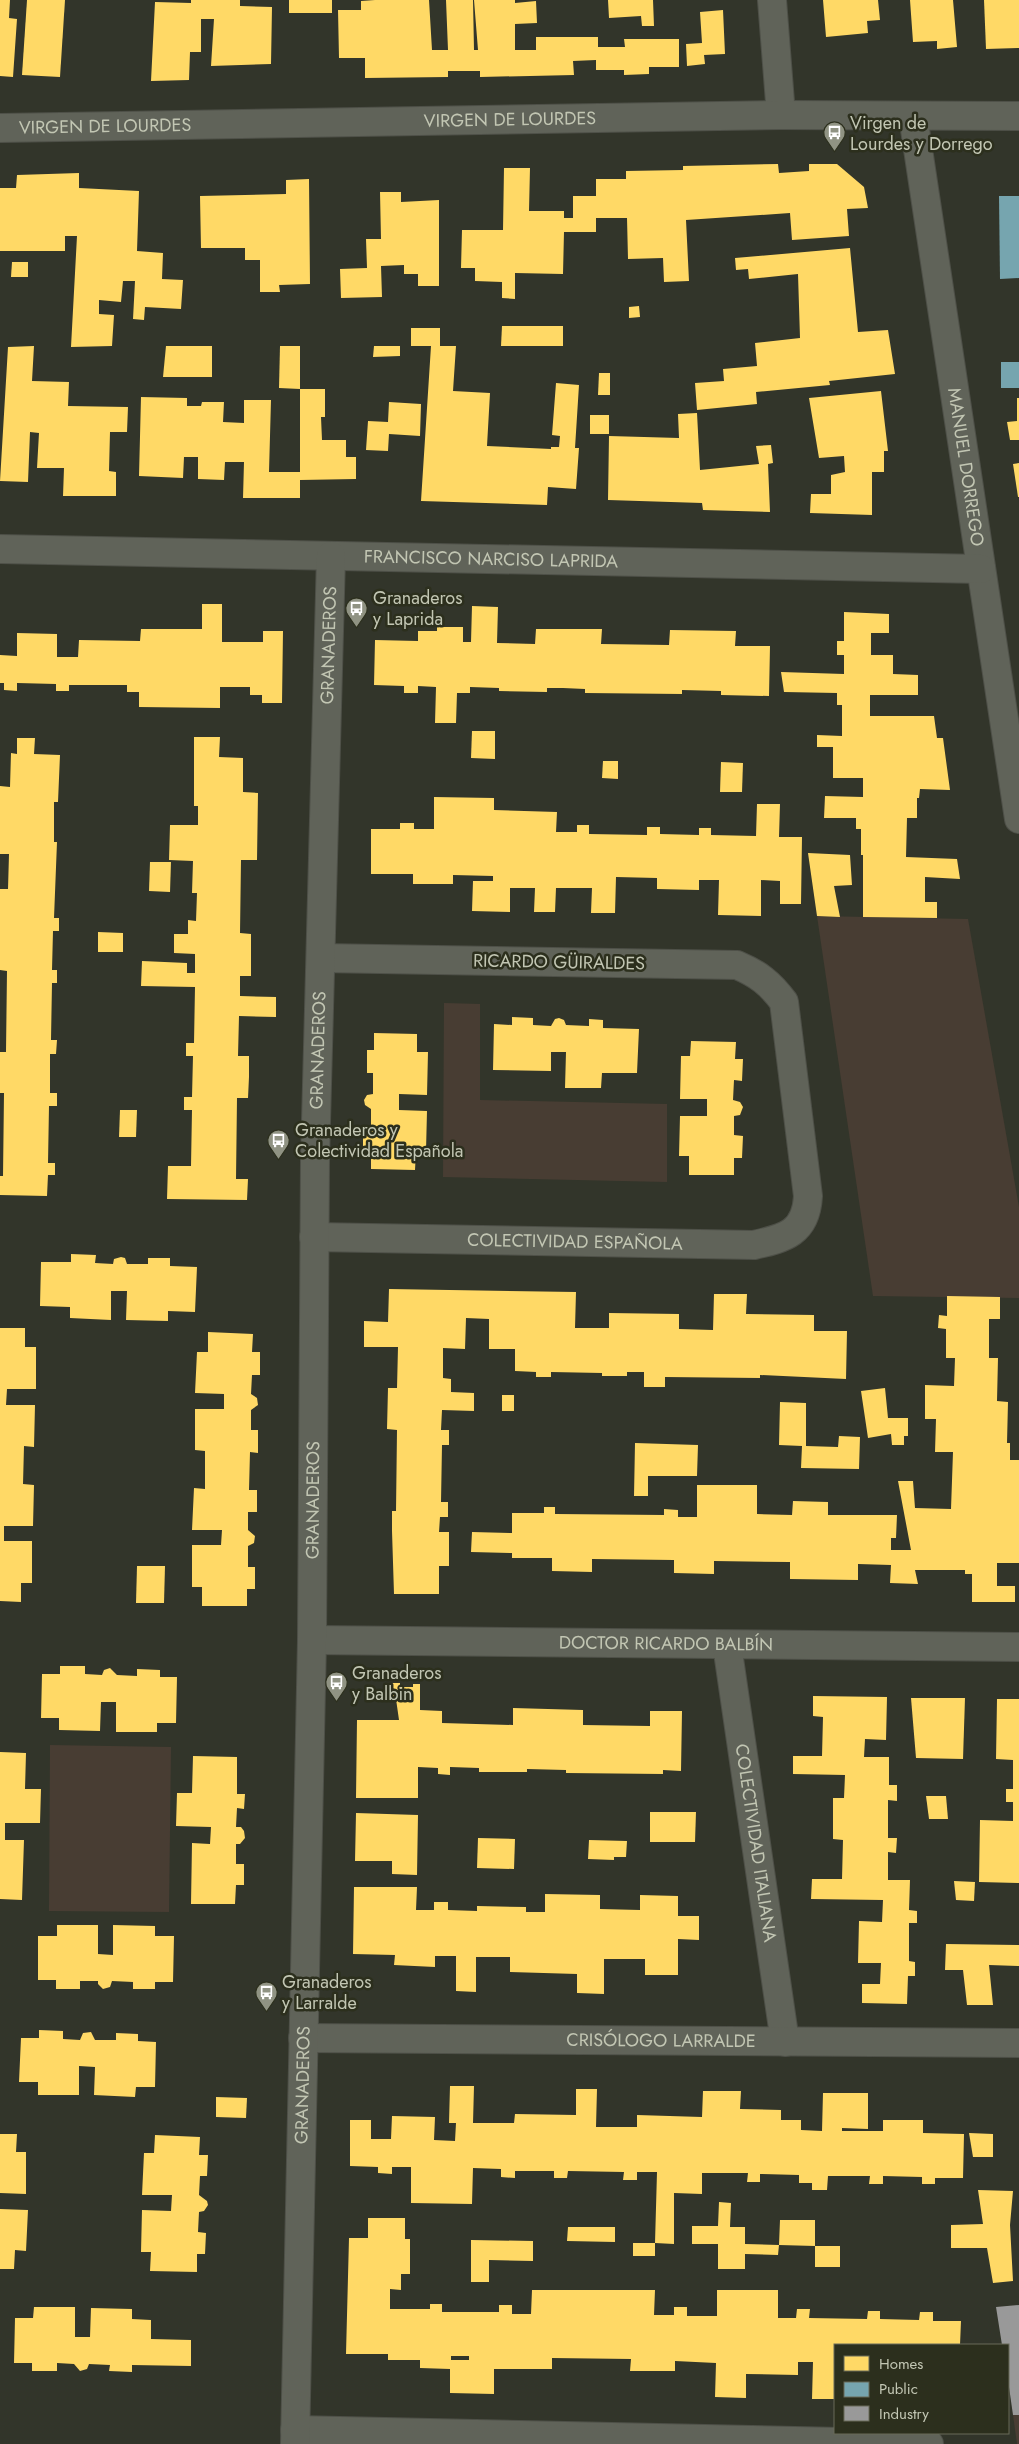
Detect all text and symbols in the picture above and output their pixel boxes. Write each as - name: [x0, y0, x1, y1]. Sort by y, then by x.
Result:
- street label: VIRGEN DE LOURDES: [424, 105, 596, 134]
- place label: Virgen de Lourdes y Dorrego: [850, 110, 993, 157]
- street label: VIRGEN DE LOURDES: [19, 112, 192, 141]
- bus stop icon: Virgen de Lourdes y Dorrego: [822, 121, 846, 152]
- street label: MANUEL DORREGO: [941, 386, 991, 548]
- street label: FRANCISCO NARCISO LAPRIDA: [364, 543, 618, 575]
- place label: Granaderos y Laprida: [373, 585, 462, 632]
- street label: GRANADEROS: [314, 586, 343, 705]
- bus stop icon: Granaderos y Laprida: [345, 596, 369, 627]
- street label: RICARDO GÜIRALDES: [473, 948, 645, 977]
- street label: GRANADEROS: [303, 991, 332, 1110]
- place label: Granaderos y Colectividad Española: [295, 1117, 464, 1164]
- bus stop icon: Granaderos y Colectividad Española: [267, 1128, 291, 1159]
- street label: COLECTIVIDAD ESPAÑOLA: [467, 1227, 683, 1257]
- street label: GRANADEROS: [300, 1441, 326, 1559]
- street label: DOCTOR RICARDO BALBÍN: [559, 1629, 773, 1658]
- place label: Granaderos y Balbin: [352, 1660, 441, 1707]
- bus stop icon: Granaderos y Balbin: [324, 1671, 348, 1702]
- street label: COLECTIVIDAD ITALIANA: [729, 1742, 783, 1944]
- place label: Granaderos y Larralde: [282, 1969, 371, 2016]
- bus stop icon: Granaderos y Larralde: [254, 1980, 278, 2011]
- street label: GRANADEROS: [288, 2026, 317, 2144]
- street label: CRISÓLOGO LARRALDE: [566, 2027, 756, 2054]
- legend: [834, 2344, 1009, 2434]
- text: Homes: [879, 2353, 923, 2375]
- text: Public: [879, 2378, 918, 2400]
- text: Industry: [879, 2403, 929, 2425]

